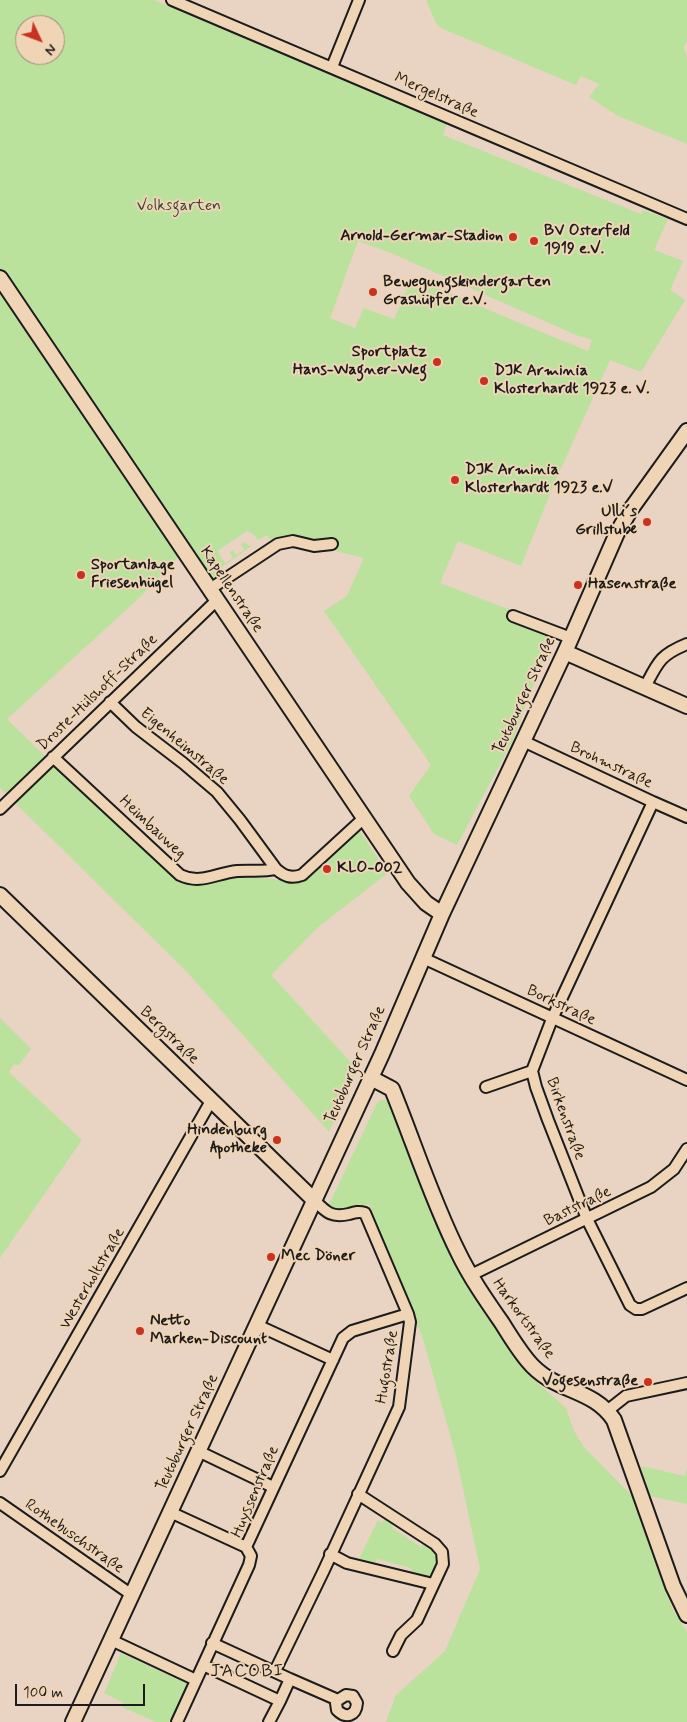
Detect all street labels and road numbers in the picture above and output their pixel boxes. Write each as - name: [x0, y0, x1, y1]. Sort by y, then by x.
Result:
- street label: Mergelstraße: [391, 69, 481, 123]
- street label: Kapellenstraße: [195, 543, 267, 637]
- street label: Droste-Hülshoff-Straße: [34, 631, 162, 755]
- street label: Teutoburger Straße: [489, 634, 561, 758]
- street label: Eigenheimstraße: [136, 704, 232, 790]
- street label: Brohmstraße: [567, 739, 655, 793]
- street label: Heimbauweg: [115, 792, 189, 864]
- street label: Borkstraße: [523, 982, 599, 1030]
- street label: Bergstraße: [135, 1003, 203, 1069]
- street label: Teutoburger Straße: [321, 1003, 391, 1127]
- street label: Birkenstraße: [541, 1075, 589, 1163]
- street label: Baststraße: [541, 1183, 615, 1231]
- street label: Westerholtstraße: [56, 1225, 130, 1333]
- street label: Harkortstraße: [487, 1275, 559, 1363]
- street label: Hugostraße: [373, 1329, 403, 1405]
- street label: Teutoburger Straße: [152, 1371, 224, 1495]
- street label: Huyssenstraße: [228, 1443, 284, 1541]
- street label: Rothebuschstraße: [21, 1496, 127, 1578]

